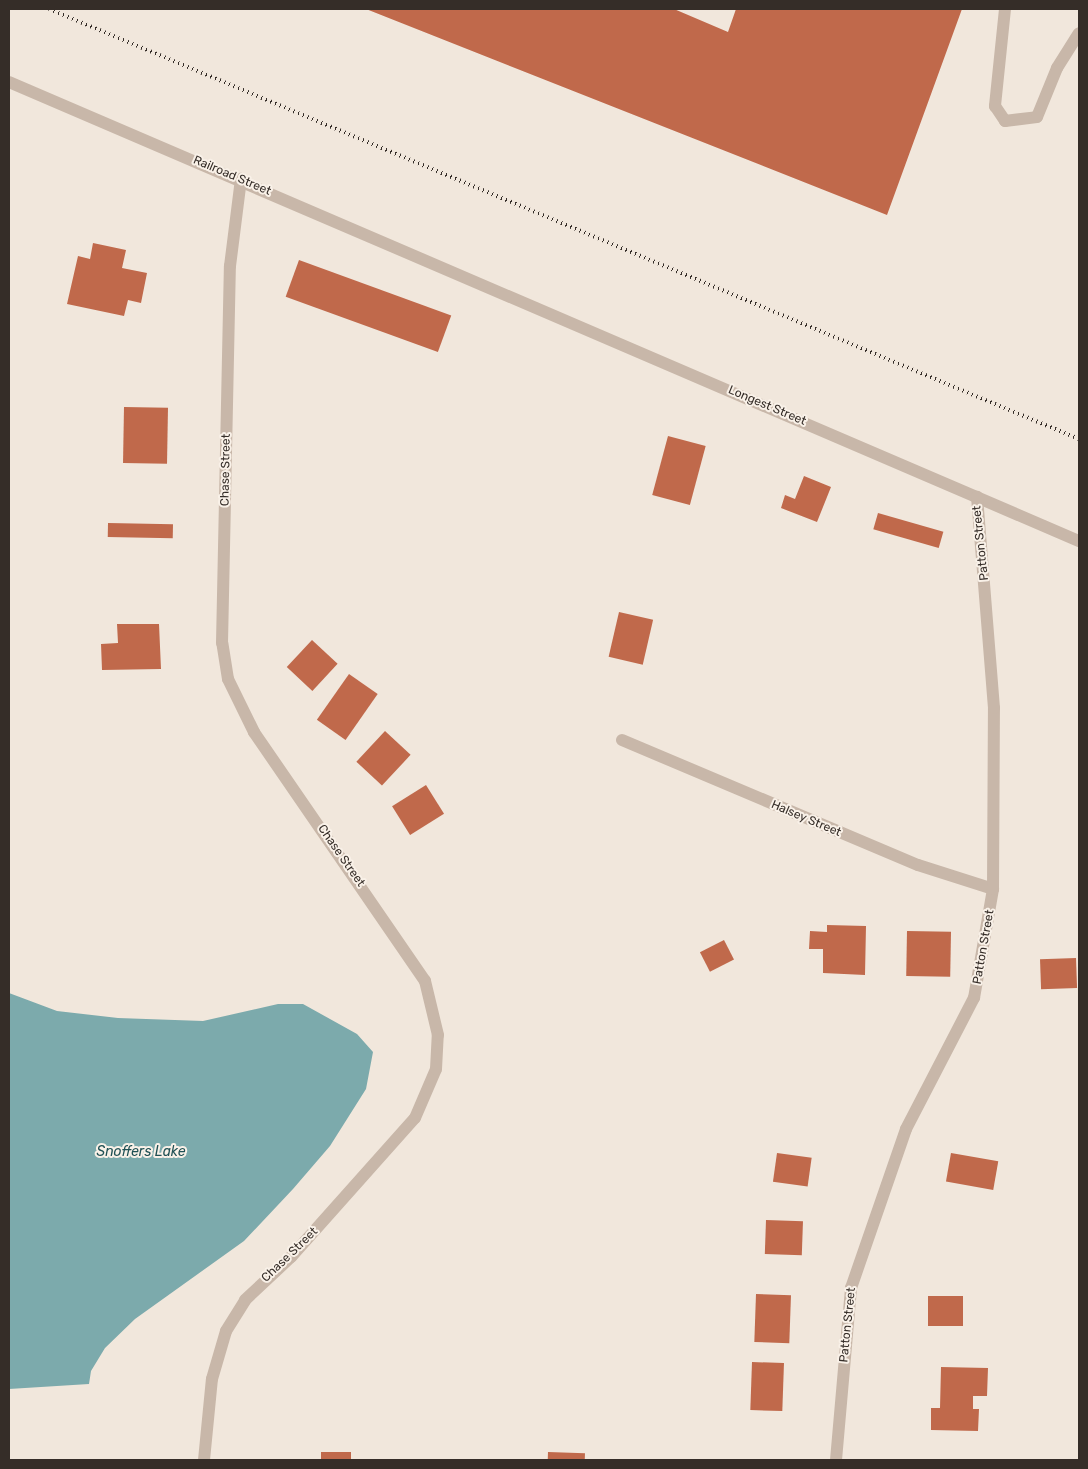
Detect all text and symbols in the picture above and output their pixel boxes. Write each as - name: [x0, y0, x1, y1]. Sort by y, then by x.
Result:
- street label: Railroad Street: [191, 153, 273, 199]
- street label: Longest Street: [726, 383, 808, 429]
- street label: Chase Street: [218, 434, 234, 506]
- street label: Patton Street: [970, 505, 992, 581]
- street label: Halsey Street: [769, 798, 843, 840]
- street label: Chase Street: [314, 822, 368, 890]
- street label: Patton Street: [970, 909, 998, 985]
- water label: Snoffers Lake: [96, 1144, 186, 1160]
- street label: Chase Street: [259, 1225, 321, 1285]
- street label: Patton Street: [837, 1287, 859, 1363]

